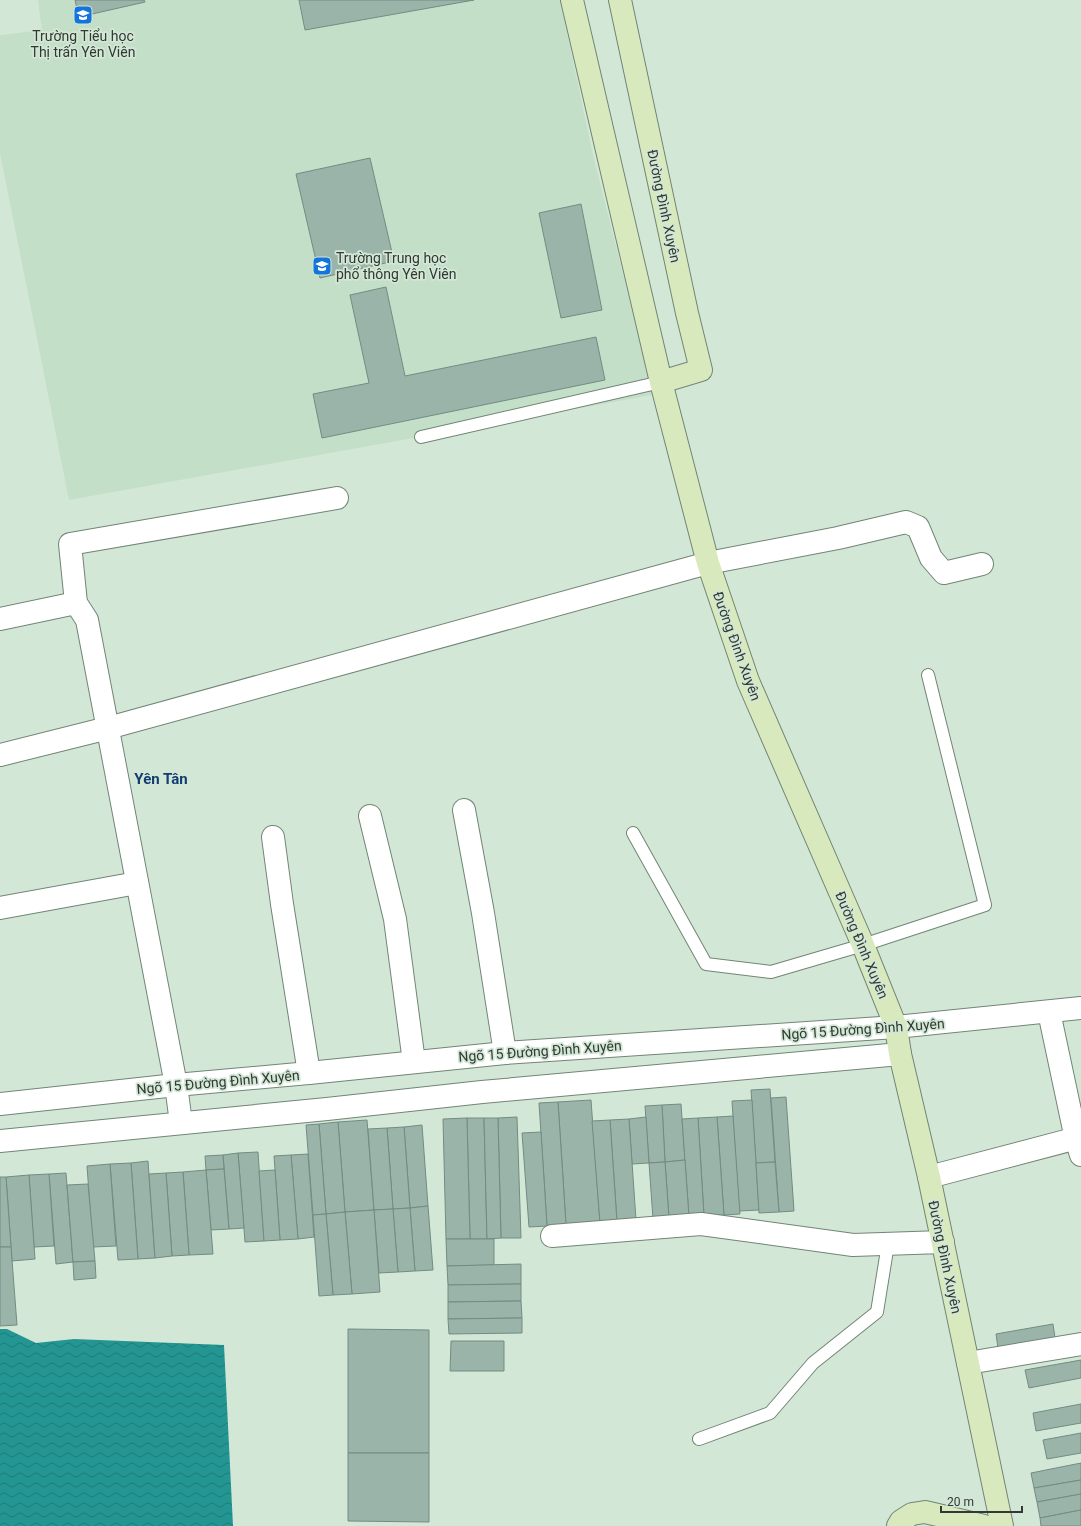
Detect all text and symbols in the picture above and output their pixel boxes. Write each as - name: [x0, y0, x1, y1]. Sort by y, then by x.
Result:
- school or university icon: Trường Tiểu học Thị trấn Yên Viên: [72, 4, 94, 26]
- place label: Trường Tiểu học Thị trấn Yên Viên: [31, 28, 135, 60]
- street label: Đường Đình Xuyên: [644, 148, 684, 264]
- place label: Trường Trung học phổ thông Yên Viên: [336, 250, 456, 282]
- school or university icon: Trường Trung học phổ thông Yên Viên: [311, 255, 333, 277]
- street label: Đường Đình Xuyên: [710, 589, 764, 703]
- district label: Yên Tân: [134, 770, 188, 788]
- street label: Đường Đình Xuyên: [832, 889, 892, 1001]
- street label: Ngõ 15 Đường Đình Xuyên: [781, 1015, 945, 1043]
- street label: Ngõ 15 Đường Đình Xuyên: [458, 1037, 622, 1065]
- street label: Ngõ 15 Đường Đình Xuyên: [136, 1067, 300, 1097]
- street label: Đường Đình Xuyên: [925, 1199, 965, 1315]
- scale bar: [941, 1488, 1022, 1514]
- text: 20 m: [947, 1495, 974, 1509]

